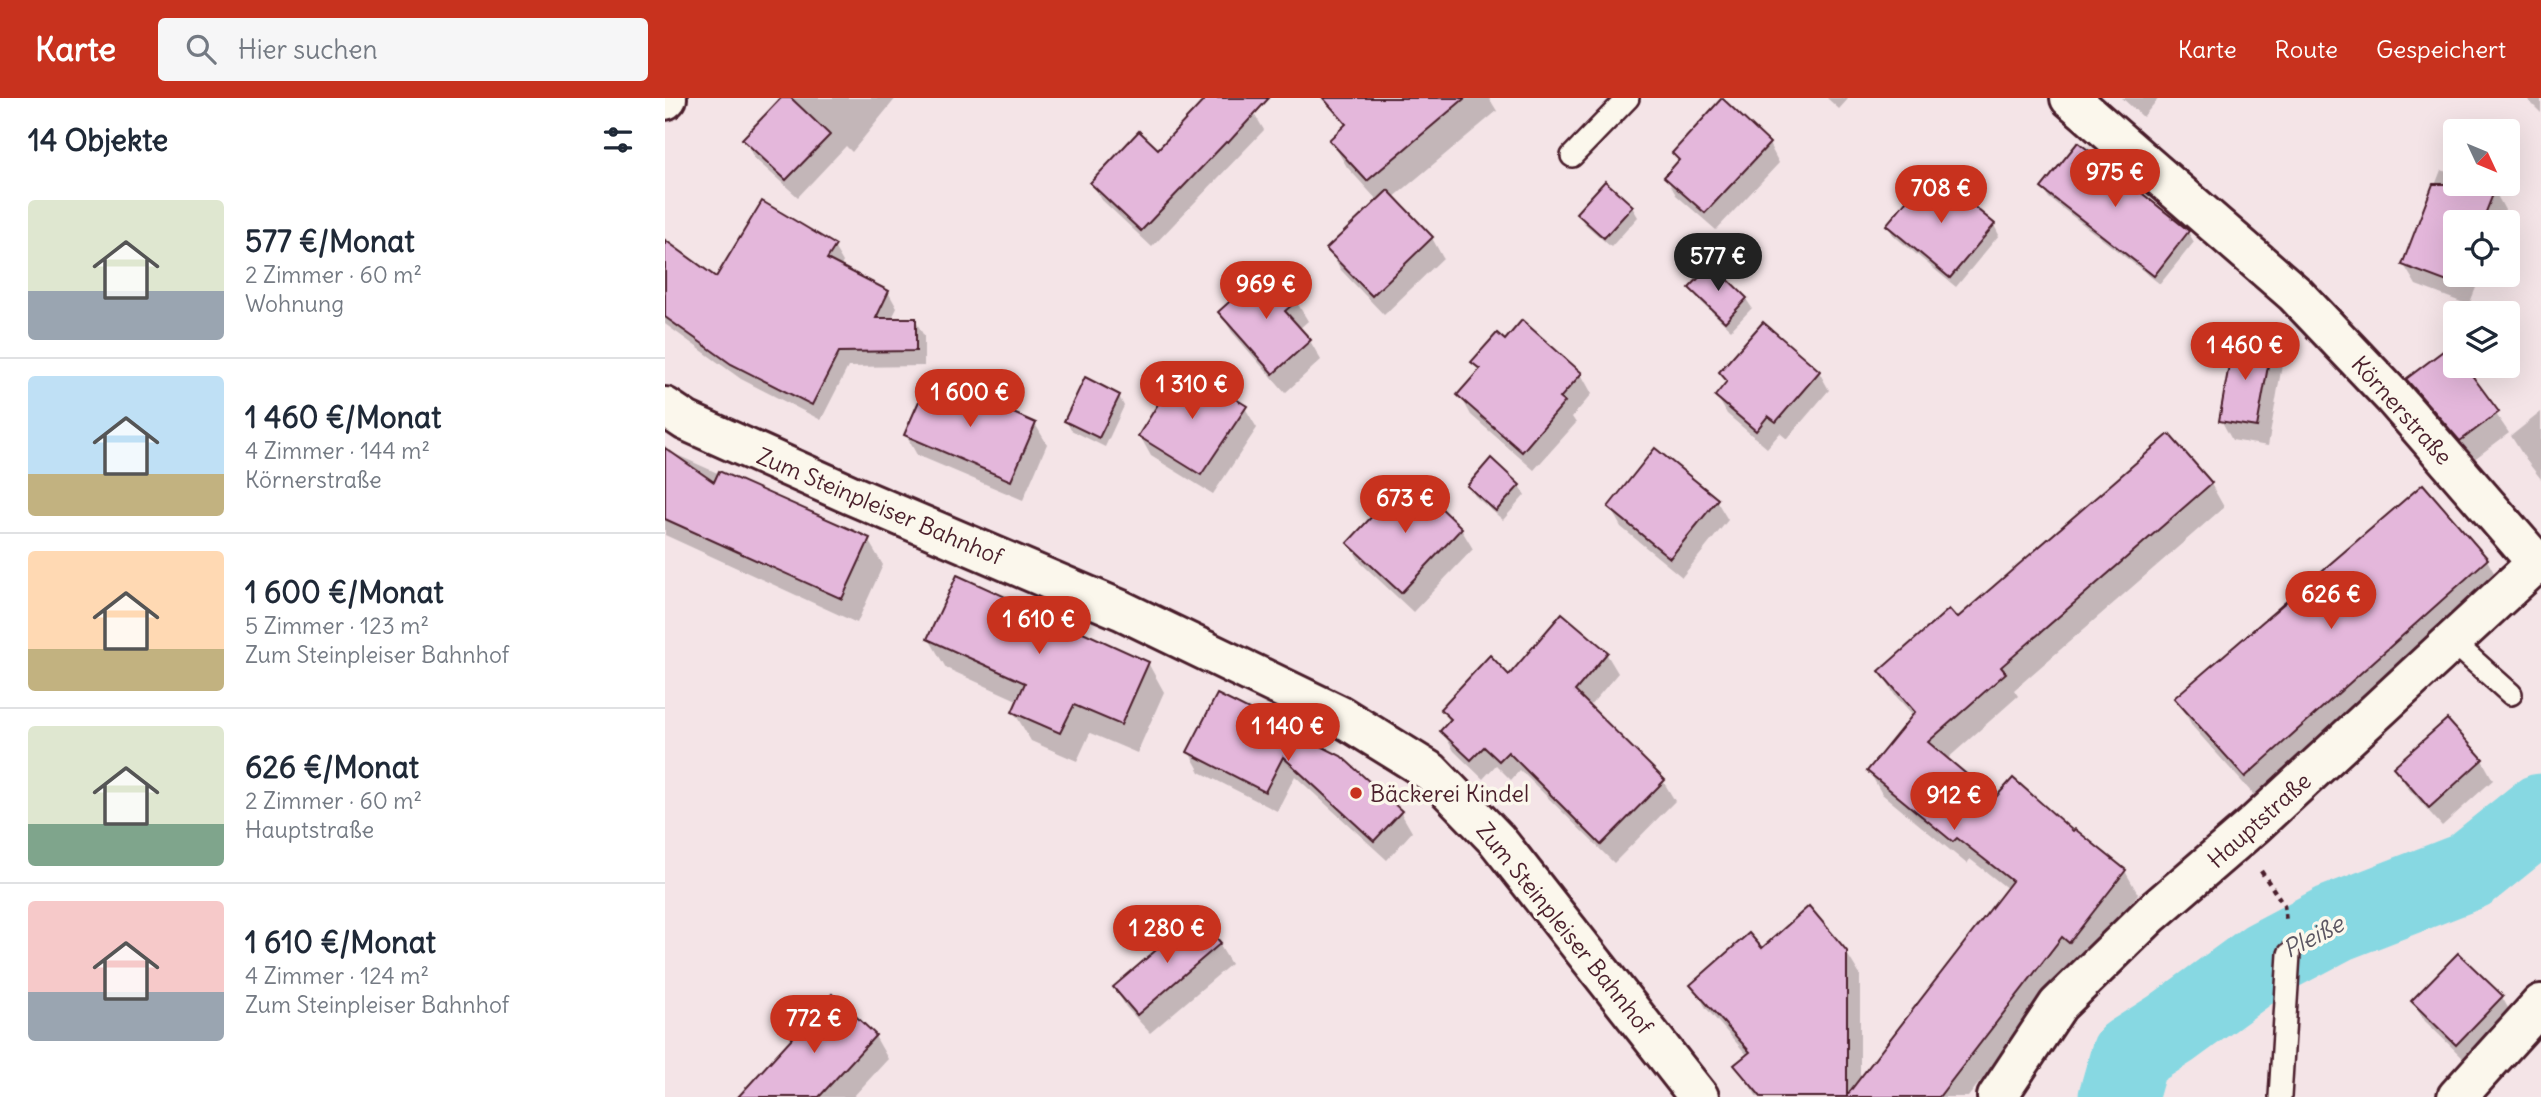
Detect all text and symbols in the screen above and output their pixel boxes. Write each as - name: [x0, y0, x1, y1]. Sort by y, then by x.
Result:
- search box: [158, 18, 648, 81]
- text: Karte: [35, 28, 116, 70]
- icon: search: [182, 30, 220, 68]
- text: Hier suchen: [238, 33, 378, 66]
- text: Karte: [2178, 34, 2237, 64]
- text: Route: [2275, 34, 2338, 64]
- text: Gespeichert: [2376, 34, 2506, 64]
- north arrow: [2443, 119, 2520, 196]
- map controls: [2443, 119, 2520, 378]
- text: 14 Objekte: [28, 121, 168, 159]
- icon: filters: [599, 121, 637, 159]
- pin: 975 €: [2066, 150, 2164, 209]
- text: 975 €: [2086, 157, 2144, 186]
- pin: 708 €: [1892, 166, 1990, 225]
- text: 708 €: [1911, 173, 1971, 202]
- button: locate: [2443, 210, 2520, 287]
- text: 577 €/Monat: [245, 222, 415, 260]
- icon: home: [84, 228, 168, 312]
- pin: 577 €: [1669, 234, 1767, 293]
- text: 577 €: [1690, 241, 1746, 270]
- text: 2 Zimmer · 60 m²: [245, 260, 422, 289]
- pin: 969 €: [1217, 262, 1315, 321]
- text: 969 €: [1236, 269, 1296, 298]
- text: Wohnung: [245, 289, 344, 318]
- button: layers: [2443, 301, 2520, 378]
- pin: 1 460 €: [2180, 322, 2310, 382]
- text: 1 460 €: [2207, 330, 2283, 359]
- street label: Körnerstraße: [2345, 349, 2459, 471]
- pin: 1 310 €: [1127, 362, 1257, 421]
- text: 1 310 €: [1156, 369, 1228, 398]
- pin: 1 600 €: [905, 370, 1035, 429]
- text: 1 600 €: [931, 377, 1009, 406]
- text: 1 460 €/Monat: [245, 398, 441, 436]
- icon: home: [84, 404, 168, 488]
- text: 4 Zimmer · 144 m²: [245, 436, 430, 465]
- street label: Zum Steinpleiser Bahnhof: [753, 441, 1008, 571]
- text: Körnerstraße: [245, 465, 382, 494]
- pin: 673 €: [1356, 476, 1454, 535]
- text: 673 €: [1376, 483, 1434, 512]
- pin: 626 €: [2282, 572, 2380, 631]
- text: 1 600 €/Monat: [245, 573, 444, 611]
- icon: home: [84, 579, 168, 663]
- text: 626 €: [2301, 579, 2361, 608]
- pin: 1 610 €: [974, 596, 1104, 656]
- text: 1 610 €: [1003, 604, 1075, 633]
- text: 5 Zimmer · 123 m²: [245, 611, 429, 640]
- text: Zum Steinpleiser Bahnhof: [245, 640, 509, 669]
- pin: 1 140 €: [1223, 704, 1353, 763]
- text: 1 140 €: [1252, 711, 1324, 740]
- text: 626 €/Monat: [245, 748, 419, 786]
- icon: home: [84, 754, 168, 838]
- street label: Hauptstraße: [2201, 766, 2317, 874]
- pin: 912 €: [1905, 772, 2003, 832]
- place label: Bäckerei Kindel: [1370, 779, 1529, 808]
- text: 912 €: [1926, 780, 1982, 809]
- marker: Bäckerei Kindel: [1348, 785, 1364, 801]
- text: 2 Zimmer · 60 m²: [245, 786, 422, 815]
- text: Hauptstraße: [245, 815, 374, 844]
- street label: Zum Steinpleiser Bahnhof: [1471, 816, 1660, 1040]
- pin: 1 280 €: [1102, 906, 1232, 965]
- water label: Pleiße: [2278, 907, 2350, 964]
- text: 1 280 €: [1129, 913, 1205, 942]
- text: 1 610 €/Monat: [245, 923, 436, 961]
- icon: home: [84, 929, 168, 1013]
- text: 4 Zimmer · 124 m²: [245, 961, 429, 990]
- text: Zum Steinpleiser Bahnhof: [245, 990, 509, 1019]
- pin: 772 €: [765, 996, 863, 1055]
- text: 772 €: [786, 1003, 842, 1032]

